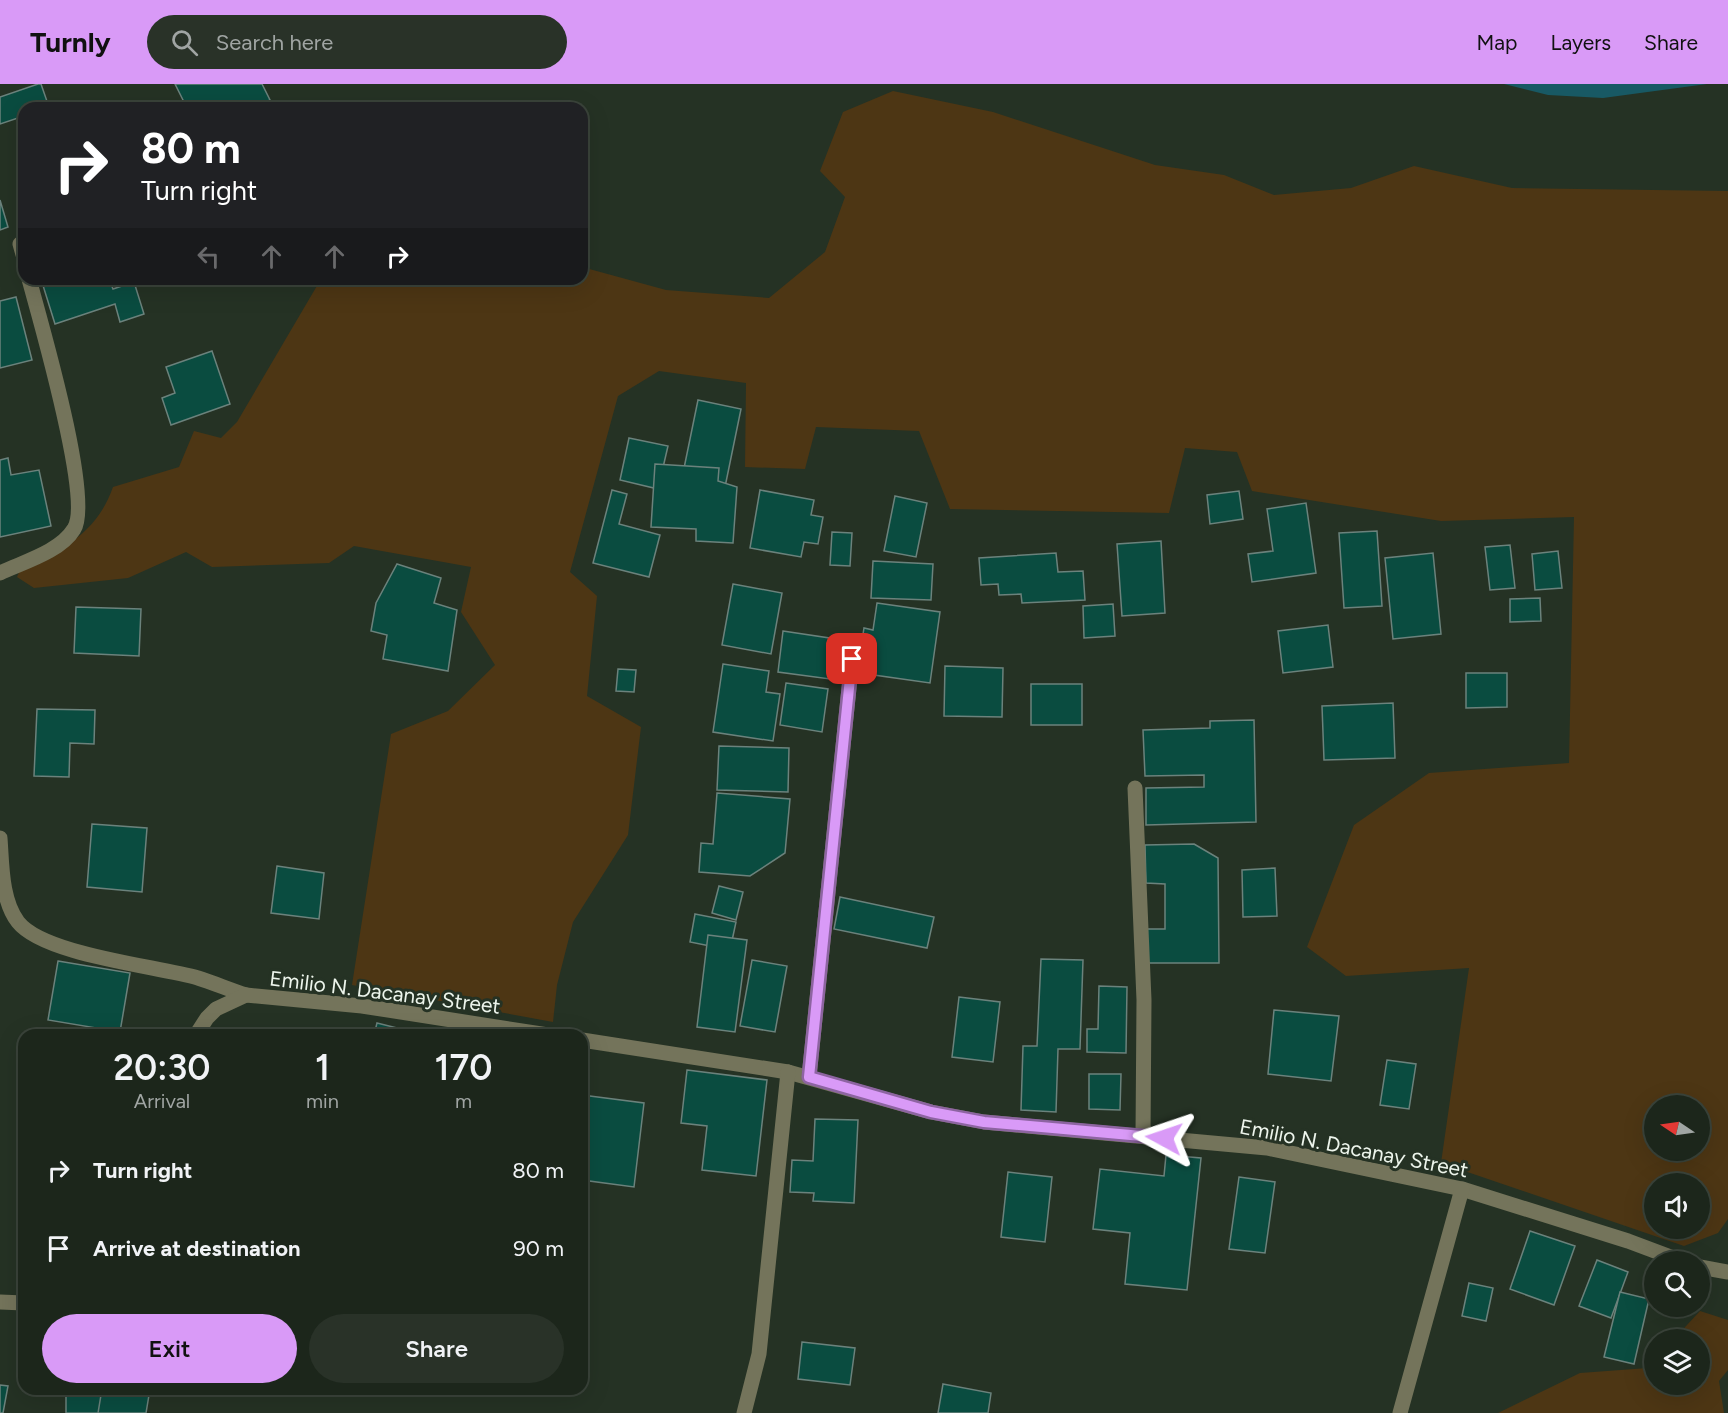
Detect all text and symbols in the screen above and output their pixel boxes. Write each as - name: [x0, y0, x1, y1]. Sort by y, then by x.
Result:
- search box: [147, 15, 567, 69]
- text: Turnly: [30, 25, 111, 59]
- icon: search: [168, 26, 201, 59]
- text: Search here: [216, 29, 333, 56]
- text: Map: [1477, 30, 1517, 55]
- text: Layers: [1550, 30, 1611, 55]
- text: Share: [1644, 30, 1698, 55]
- text: 80 m: [141, 123, 241, 174]
- icon: right: [42, 126, 120, 204]
- text: Turn right: [141, 174, 257, 207]
- icon: left: [192, 240, 225, 273]
- icon: ahead: [255, 240, 288, 273]
- icon: ahead: [318, 240, 351, 273]
- icon: right: [381, 240, 414, 273]
- pin: [826, 633, 877, 684]
- icon: arrive: [835, 642, 868, 675]
- street label: Emilio N. Dacanay Street: [268, 965, 502, 1019]
- text: 20:30: [114, 1046, 211, 1089]
- text: 1: [315, 1046, 330, 1089]
- text: 170: [434, 1046, 492, 1089]
- text: Arrival: [134, 1089, 190, 1113]
- text: min: [306, 1089, 339, 1113]
- text: m: [455, 1089, 472, 1113]
- north arrow: [1644, 1095, 1710, 1161]
- map controls: [1644, 1095, 1710, 1395]
- position arrow: [1132, 1106, 1196, 1170]
- street label: Emilio N. Dacanay Street: [1238, 1114, 1470, 1182]
- icon: right: [42, 1154, 75, 1187]
- text: Turn right: [93, 1157, 192, 1184]
- text: 80 m: [512, 1157, 564, 1184]
- button: sound: [1644, 1173, 1710, 1239]
- icon: arrive: [42, 1232, 75, 1265]
- text: Arrive at destination: [93, 1235, 301, 1262]
- text: 90 m: [513, 1235, 564, 1262]
- button: search: [1644, 1251, 1710, 1317]
- button: Exit: [42, 1314, 297, 1383]
- button: Share: [309, 1314, 564, 1383]
- button: layers: [1644, 1329, 1710, 1395]

